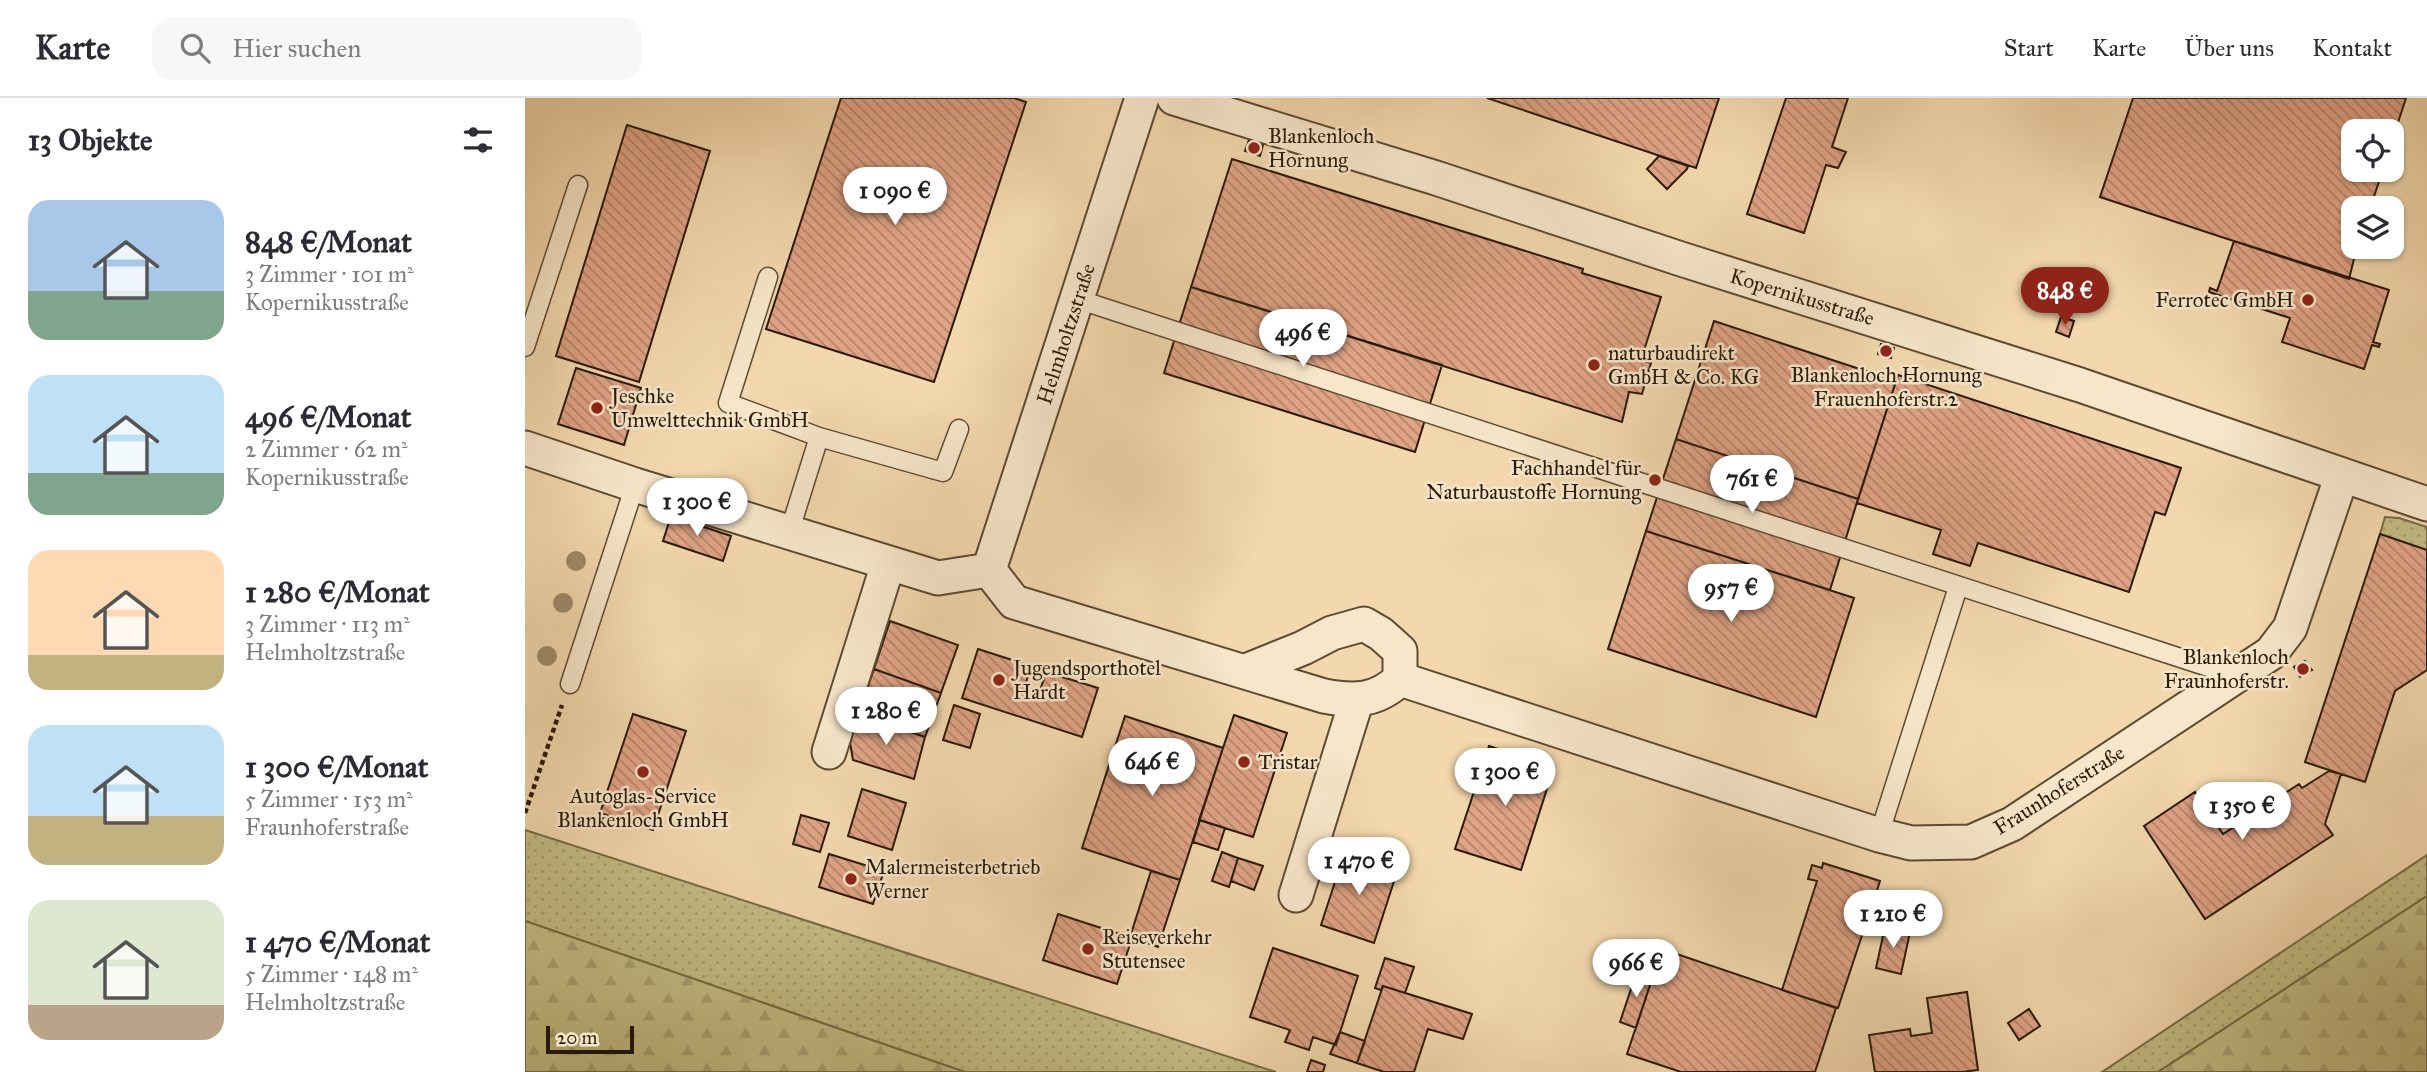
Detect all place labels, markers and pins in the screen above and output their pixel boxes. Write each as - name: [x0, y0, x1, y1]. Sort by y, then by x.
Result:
- place label: Blankenloch Hornung: [1268, 123, 1375, 173]
- marker: Blankenloch Hornung: [1246, 140, 1262, 156]
- pin: 1 090 €: [830, 167, 960, 227]
- pin: 848 €: [2016, 268, 2114, 327]
- place label: Ferrotec GmbH: [2155, 287, 2294, 313]
- marker: Ferrotec GmbH: [2300, 292, 2316, 308]
- pin: 496 €: [1254, 310, 1352, 369]
- place label: naturbaudirekt GmbH & Co. KG: [1608, 340, 1759, 390]
- marker: Blankenloch Hornung Frauenhoferstr.2: [1878, 343, 1894, 359]
- marker: naturbaudirekt GmbH & Co. KG: [1586, 357, 1602, 373]
- place label: Blankenloch Hornung Frauenhoferstr.2: [1791, 362, 1982, 412]
- place label: Jeschke Umwelttechnik GmbH: [609, 383, 809, 433]
- marker: Jeschke Umwelttechnik GmbH: [589, 400, 605, 416]
- place label: Fachhandel für Naturbaustoffe Hornung: [1426, 455, 1641, 505]
- pin: 761 €: [1703, 456, 1801, 515]
- marker: Fachhandel für Naturbaustoffe Hornung: [1647, 472, 1663, 488]
- pin: 1 300 €: [632, 478, 762, 538]
- pin: 957 €: [1682, 564, 1780, 624]
- place label: Blankenloch Fraunhoferstr.: [2164, 644, 2289, 694]
- place label: Jugendsporthotel Hardt: [1011, 655, 1161, 705]
- marker: Blankenloch Fraunhoferstr.: [2295, 661, 2311, 677]
- marker: Jugendsporthotel Hardt: [991, 672, 1007, 688]
- pin: 1 280 €: [821, 688, 951, 747]
- pin: 646 €: [1103, 738, 1201, 798]
- pin: 1 300 €: [1440, 748, 1570, 808]
- place label: Tristar: [1258, 749, 1317, 775]
- marker: Tristar: [1236, 754, 1252, 770]
- marker: Autoglas-Service Blankenloch GmbH: [635, 764, 651, 780]
- pin: 1 350 €: [2177, 782, 2307, 842]
- place label: Autoglas-Service Blankenloch GmbH: [557, 783, 729, 833]
- pin: 1 470 €: [1294, 838, 1424, 897]
- place label: Malermeisterbetrieb Werner: [865, 854, 1040, 904]
- marker: Malermeisterbetrieb Werner: [843, 871, 859, 887]
- pin: 1 210 €: [1828, 890, 1958, 950]
- place label: Reiseverkehr Stutensee: [1102, 924, 1212, 974]
- pin: 966 €: [1587, 940, 1685, 999]
- marker: Reiseverkehr Stutensee: [1080, 941, 1096, 957]

